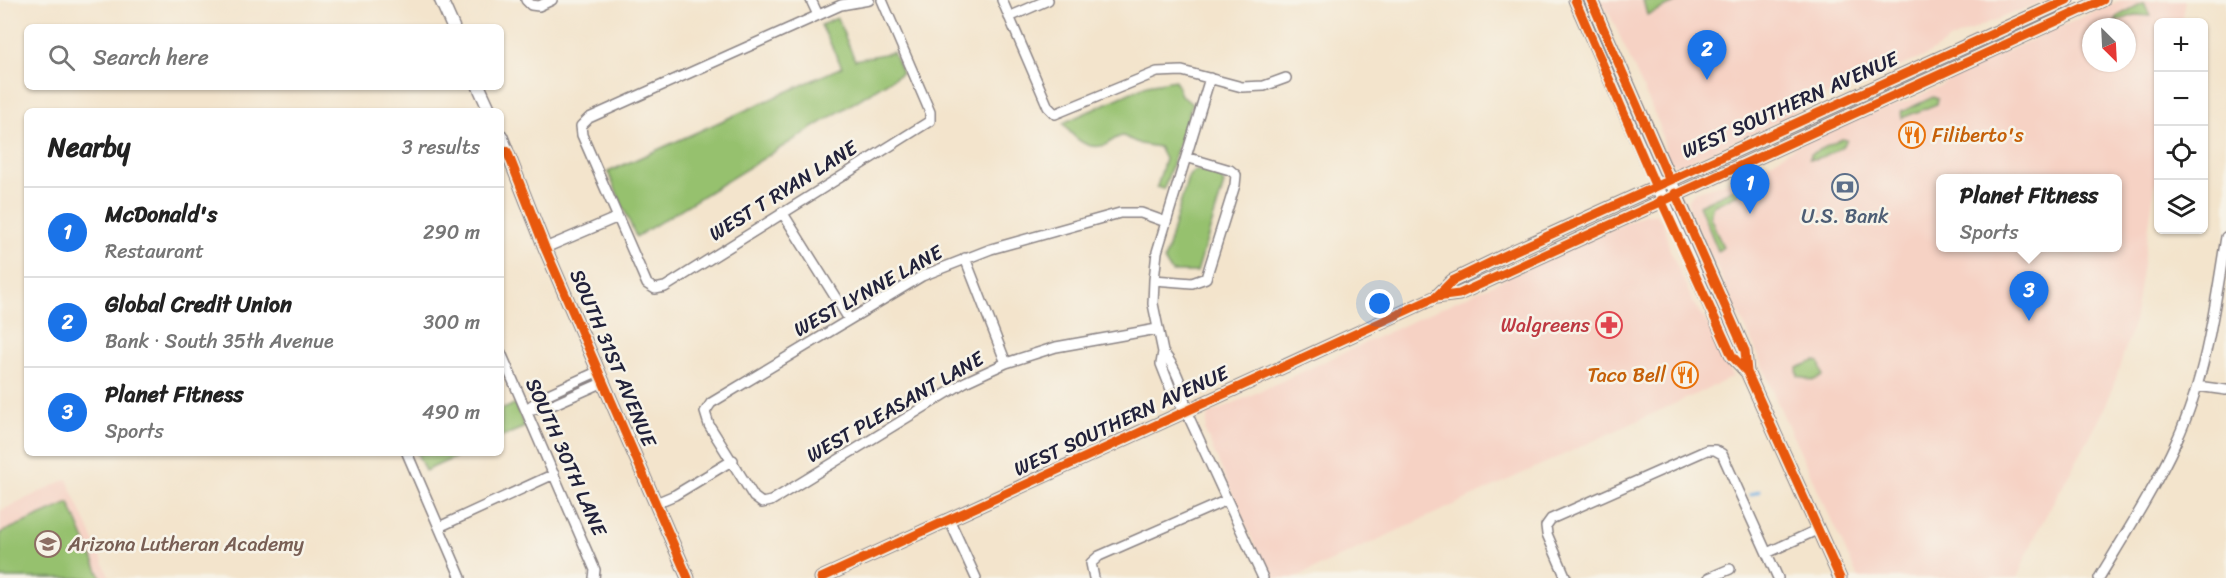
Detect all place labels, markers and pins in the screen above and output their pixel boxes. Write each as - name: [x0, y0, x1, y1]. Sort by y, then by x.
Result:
- pin: 2: [1688, 31, 1726, 80]
- place label: Filiberto's: [1932, 118, 2025, 153]
- restaurant icon: Filiberto's: [1897, 120, 1927, 150]
- pin: 1: [1730, 164, 1770, 214]
- bank icon: U.S. Bank: [1830, 172, 1860, 202]
- place label: U.S. Bank: [1801, 199, 1889, 234]
- pin: 3: [2010, 272, 2048, 321]
- place label: Walgreens: [1501, 308, 1591, 343]
- pharmacy icon: Walgreens: [1594, 310, 1624, 340]
- place label: Taco Bell: [1587, 358, 1666, 393]
- restaurant icon: Taco Bell: [1670, 360, 1700, 390]
- place label: Arizona Lutheran Academy: [67, 527, 305, 562]
- school or university icon: Arizona Lutheran Academy: [33, 529, 63, 559]

